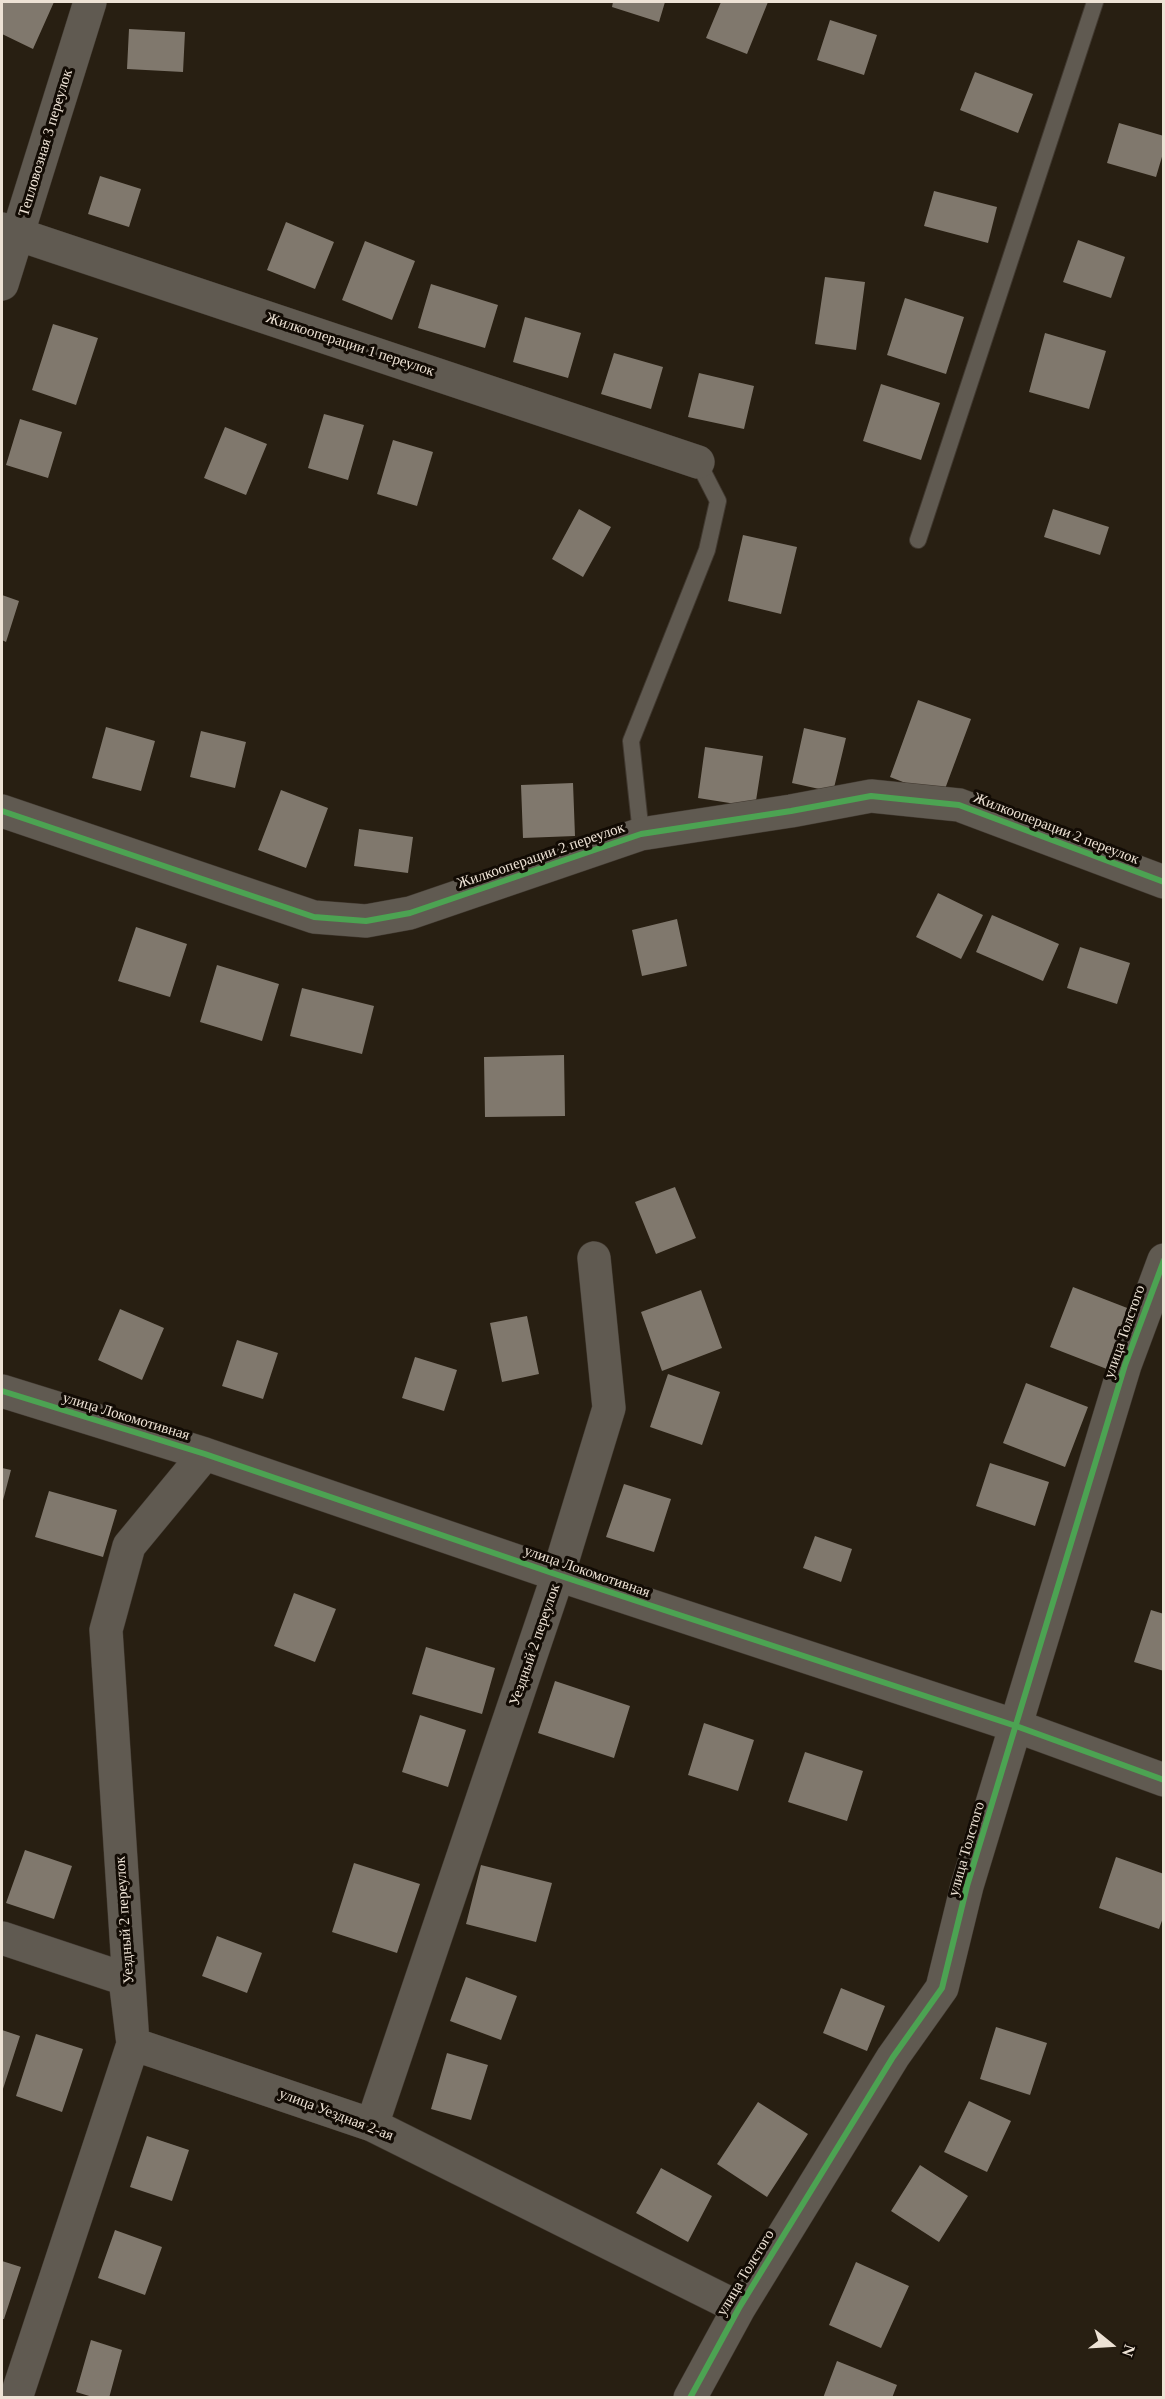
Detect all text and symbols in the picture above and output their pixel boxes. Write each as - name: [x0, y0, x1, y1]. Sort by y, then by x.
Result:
- street label: Тепловозная 3 переулок: [15, 67, 77, 219]
- street label: Жилкооперации 1 переулок: [264, 309, 436, 381]
- street label: Жилкооперации 2 переулок: [971, 789, 1141, 869]
- street label: Жилкооперации 2 переулок: [455, 819, 627, 893]
- street label: улица Толстого: [1101, 1283, 1149, 1381]
- street label: улица Локомотивная: [60, 1389, 192, 1445]
- street label: улица Локомотивная: [522, 1542, 652, 1602]
- street label: Уездный 2 переулок: [506, 1582, 564, 1708]
- street label: улица Толстого: [945, 1800, 989, 1898]
- street label: Уездный 2 переулок: [112, 1856, 138, 1984]
- street label: улица Уездная 2-ая: [276, 2085, 396, 2145]
- street label: улица Толстого: [713, 2227, 779, 2319]
- north arrow: [1081, 2315, 1141, 2375]
- text: N: [1119, 2343, 1138, 2359]

